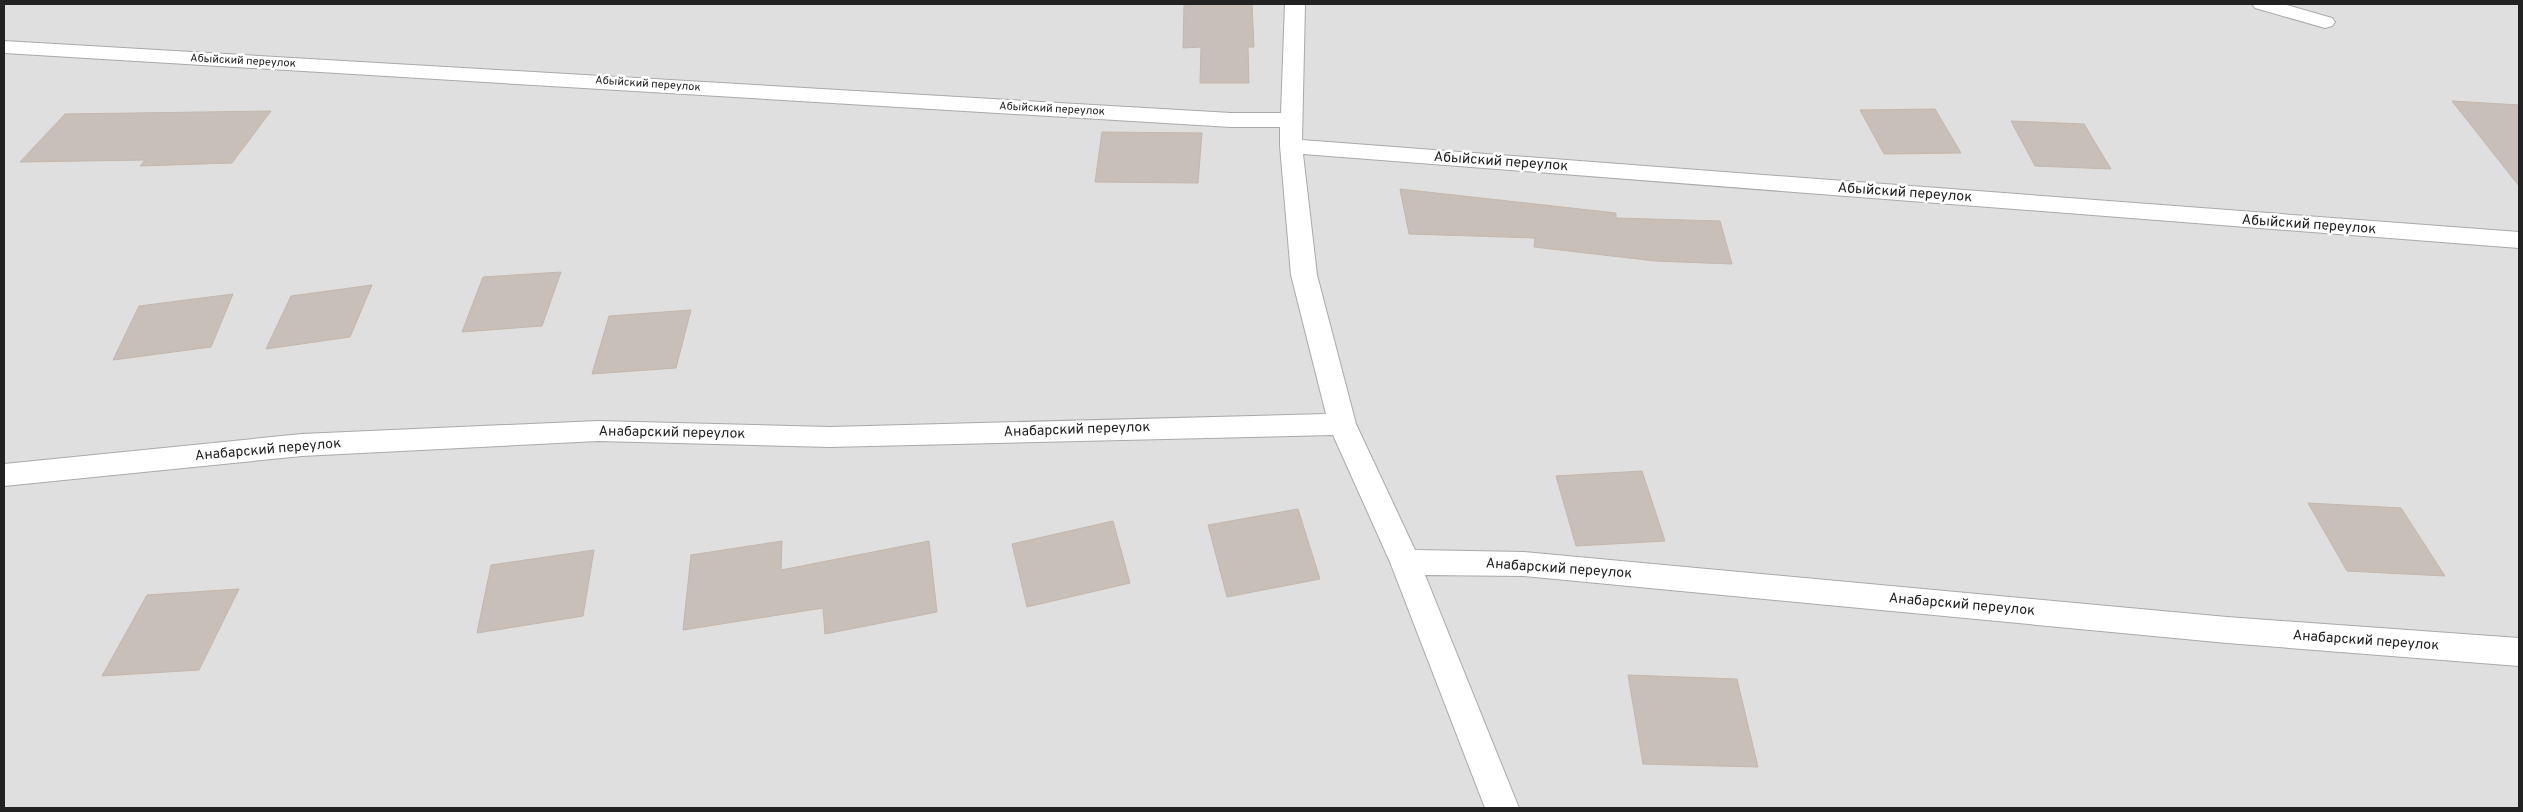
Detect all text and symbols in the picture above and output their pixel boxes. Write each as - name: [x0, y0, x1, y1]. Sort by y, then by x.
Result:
- street label: Абыйский переулок: [190, 51, 296, 71]
- street label: Абыйский переулок: [595, 73, 701, 95]
- street label: Абыйский переулок: [999, 99, 1105, 119]
- street label: Абыйский переулок: [1433, 149, 1569, 175]
- street label: Абыйский переулок: [1837, 180, 1973, 206]
- street label: Абыйский переулок: [2241, 212, 2377, 238]
- street label: Анабарский переулок: [1003, 419, 1151, 441]
- street label: Анабарский переулок: [598, 423, 746, 443]
- street label: Анабарский переулок: [194, 435, 342, 465]
- street label: Анабарский переулок: [1485, 555, 1633, 583]
- street label: Анабарский переулок: [1888, 590, 2036, 620]
- street label: Анабарский переулок: [2292, 627, 2440, 655]

